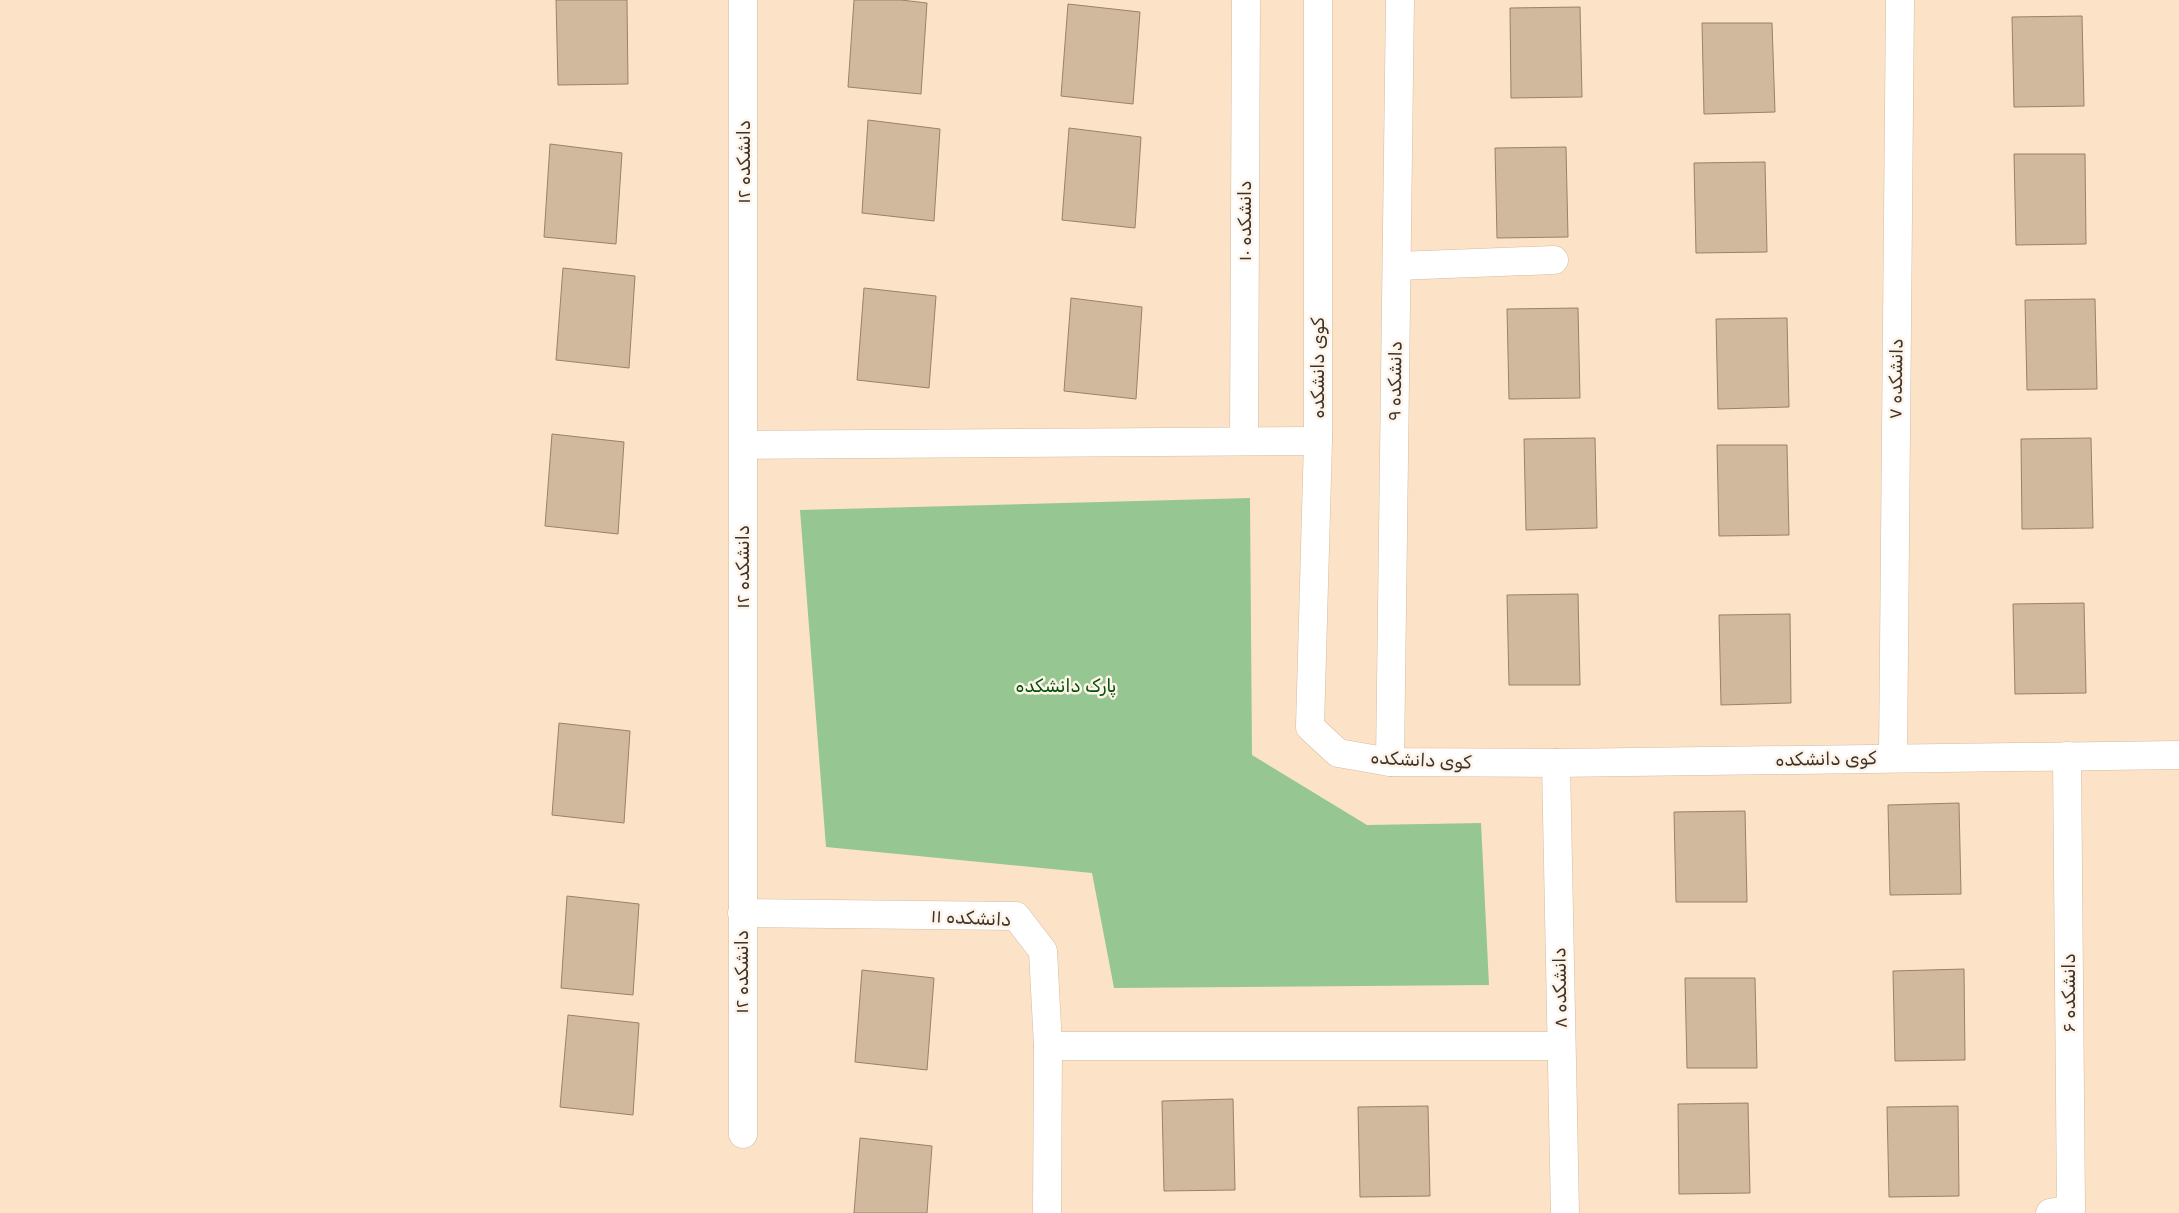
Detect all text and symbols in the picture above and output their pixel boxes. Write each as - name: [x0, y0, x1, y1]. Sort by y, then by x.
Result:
- street label: دانشکده ۱۲: [733, 120, 755, 204]
- street label: دانشکده ۱۰: [1234, 181, 1256, 261]
- street label: کوی دانشکده: [1307, 317, 1329, 419]
- street label: دانشکده ۷: [1884, 338, 1908, 420]
- street label: دانشکده ۹: [1383, 341, 1407, 421]
- street label: دانشکده ۱۲: [732, 525, 754, 609]
- park label: پارک دانشکده: [1016, 675, 1116, 698]
- street label: کوی دانشکده: [1370, 746, 1472, 774]
- street label: کوی دانشکده: [1775, 747, 1877, 771]
- street label: دانشکده ۱۱: [930, 905, 1012, 931]
- street label: دانشکده ۱۲: [731, 930, 753, 1014]
- street label: دانشکده ۸: [1548, 947, 1572, 1029]
- street label: دانشکده ۶: [2058, 954, 2080, 1032]

